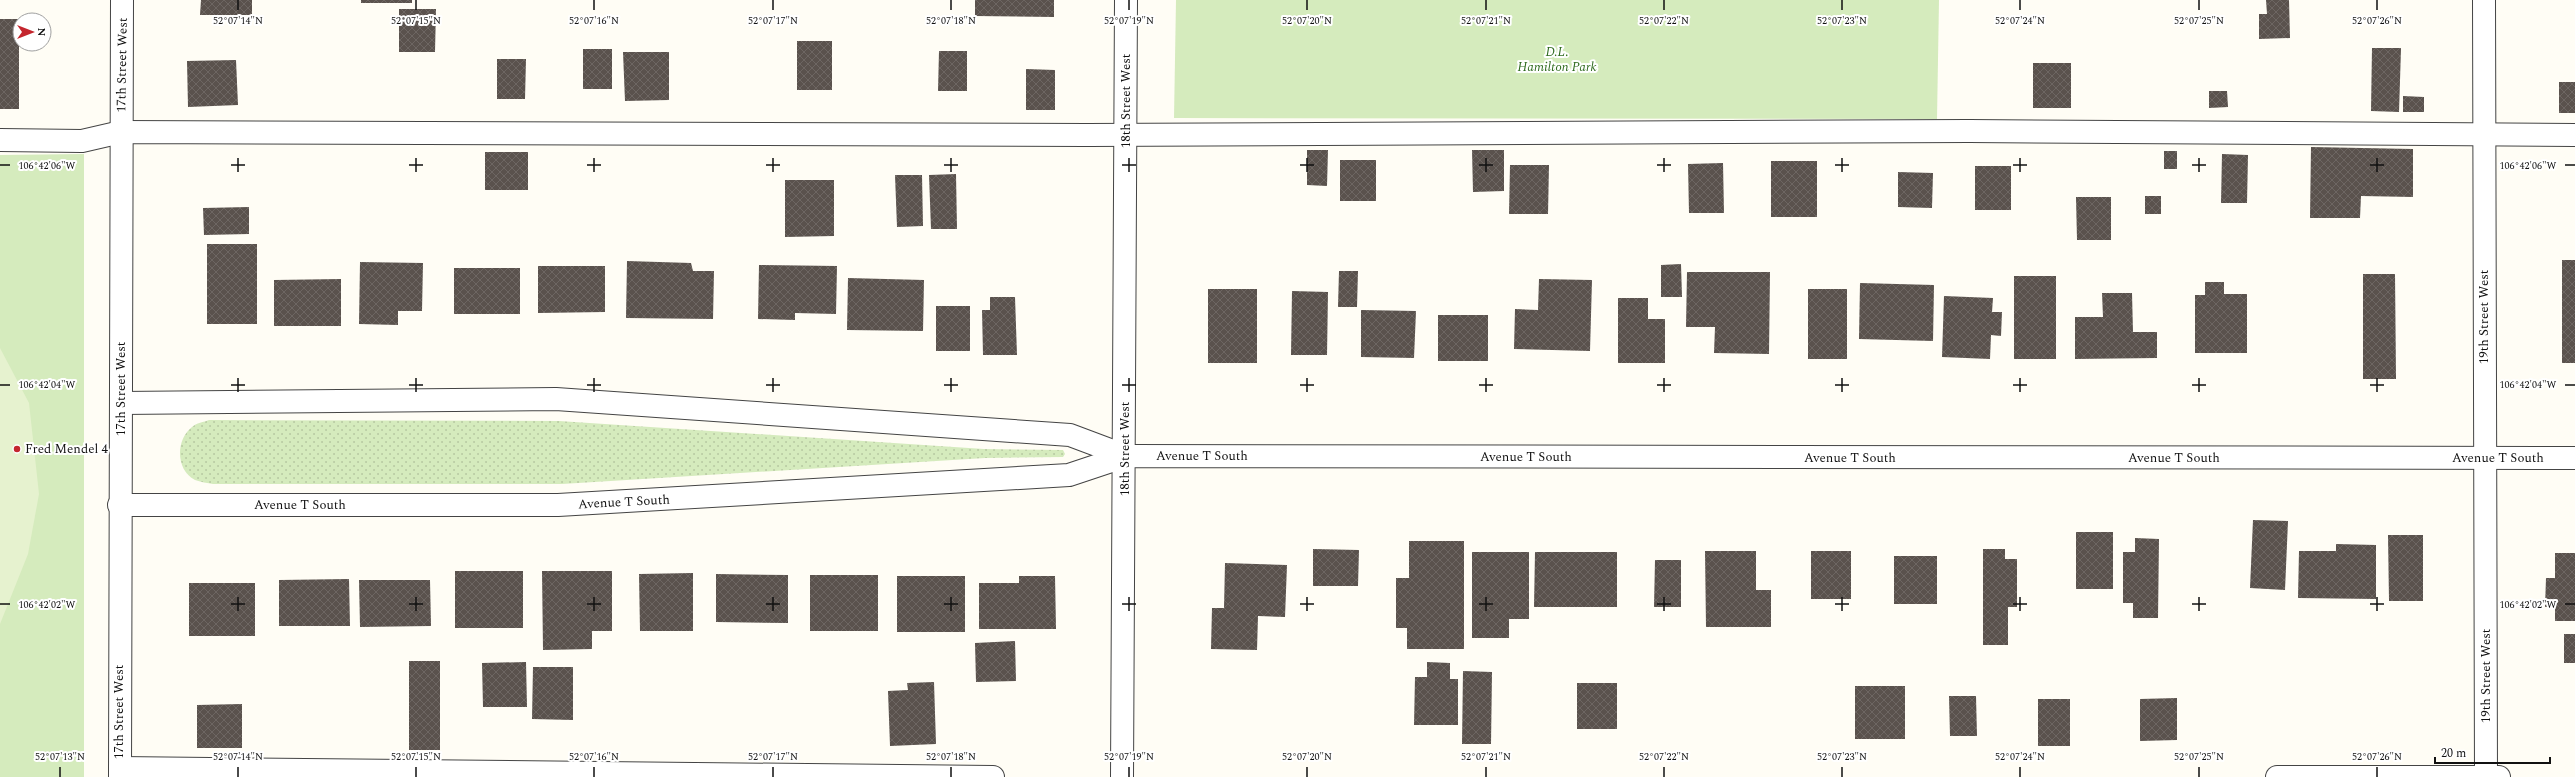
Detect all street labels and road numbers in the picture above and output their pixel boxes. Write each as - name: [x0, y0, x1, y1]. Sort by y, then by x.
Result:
- street label: 17th Street West: [111, 17, 133, 112]
- street label: 18th Street West: [1116, 53, 1136, 148]
- street label: 19th Street West: [2474, 269, 2494, 364]
- street label: 17th Street West: [111, 341, 131, 436]
- street label: 18th Street West: [1115, 401, 1135, 496]
- street label: Avenue T South: [1156, 446, 1248, 466]
- street label: Avenue T South: [1480, 447, 1572, 467]
- street label: Avenue T South: [1804, 448, 1896, 468]
- street label: Avenue T South: [2128, 448, 2220, 468]
- street label: Avenue T South: [2452, 448, 2544, 468]
- street label: Avenue T South: [578, 490, 671, 514]
- street label: Avenue T South: [254, 495, 346, 515]
- street label: 19th Street West: [2476, 628, 2496, 723]
- street label: 17th Street West: [109, 664, 129, 759]

